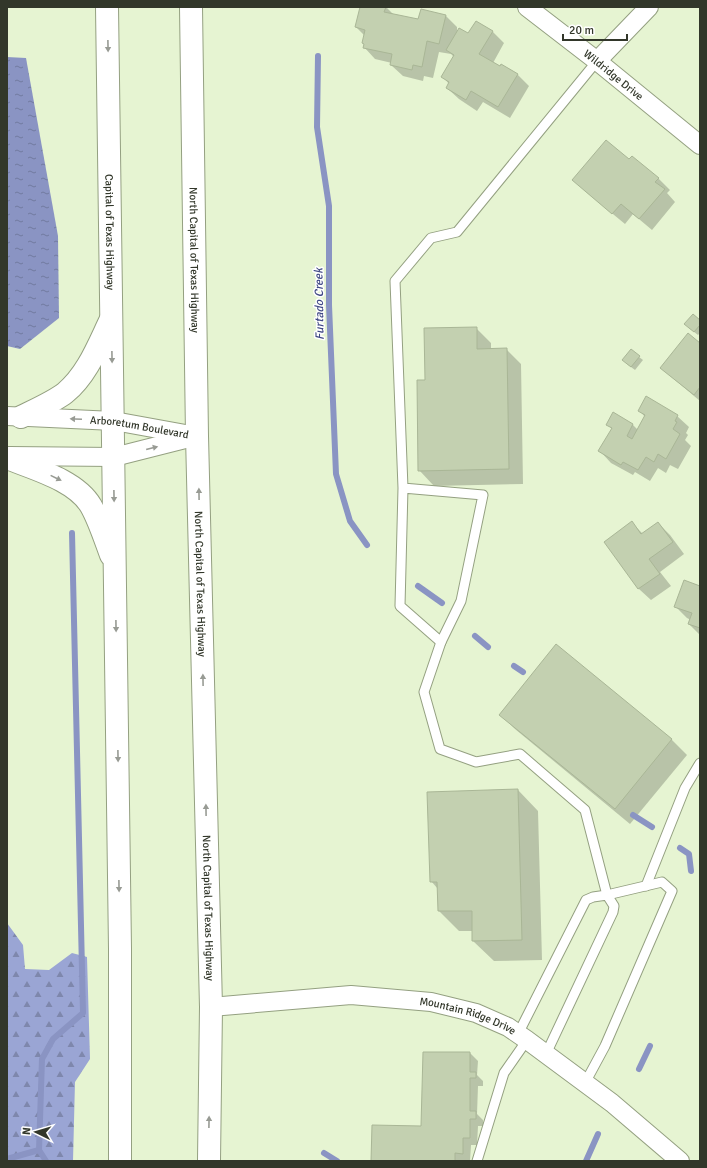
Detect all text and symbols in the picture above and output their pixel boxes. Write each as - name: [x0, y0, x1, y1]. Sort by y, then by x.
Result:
- scale bar: [563, 16, 627, 42]
- text: 20 m: [569, 23, 594, 38]
- one-way arrow: [105, 40, 111, 53]
- street label: Wildridge Drive: [581, 47, 646, 103]
- street label: Capital of Texas Highway: [102, 174, 117, 291]
- street label: North Capital of Texas Highway: [187, 187, 202, 334]
- water label: Furtado Creek: [311, 267, 328, 340]
- one-way arrow: [109, 351, 116, 363]
- street label: Arboretum Boulevard: [90, 414, 190, 441]
- one-way arrow: [70, 416, 82, 423]
- one-way arrow: [145, 444, 158, 450]
- one-way arrow: [50, 475, 62, 481]
- one-way arrow: [196, 487, 202, 500]
- one-way arrow: [111, 490, 118, 502]
- street label: North Capital of Texas Highway: [192, 511, 208, 658]
- one-way arrow: [113, 620, 119, 633]
- one-way arrow: [200, 673, 206, 686]
- one-way arrow: [114, 750, 121, 762]
- one-way arrow: [203, 803, 209, 816]
- street label: North Capital of Texas Highway: [200, 835, 216, 982]
- one-way arrow: [116, 880, 122, 893]
- street label: Mountain Ridge Drive: [419, 995, 519, 1038]
- north arrow: [16, 1112, 56, 1152]
- one-way arrow: [206, 1115, 212, 1128]
- text: N: [20, 1127, 33, 1136]

